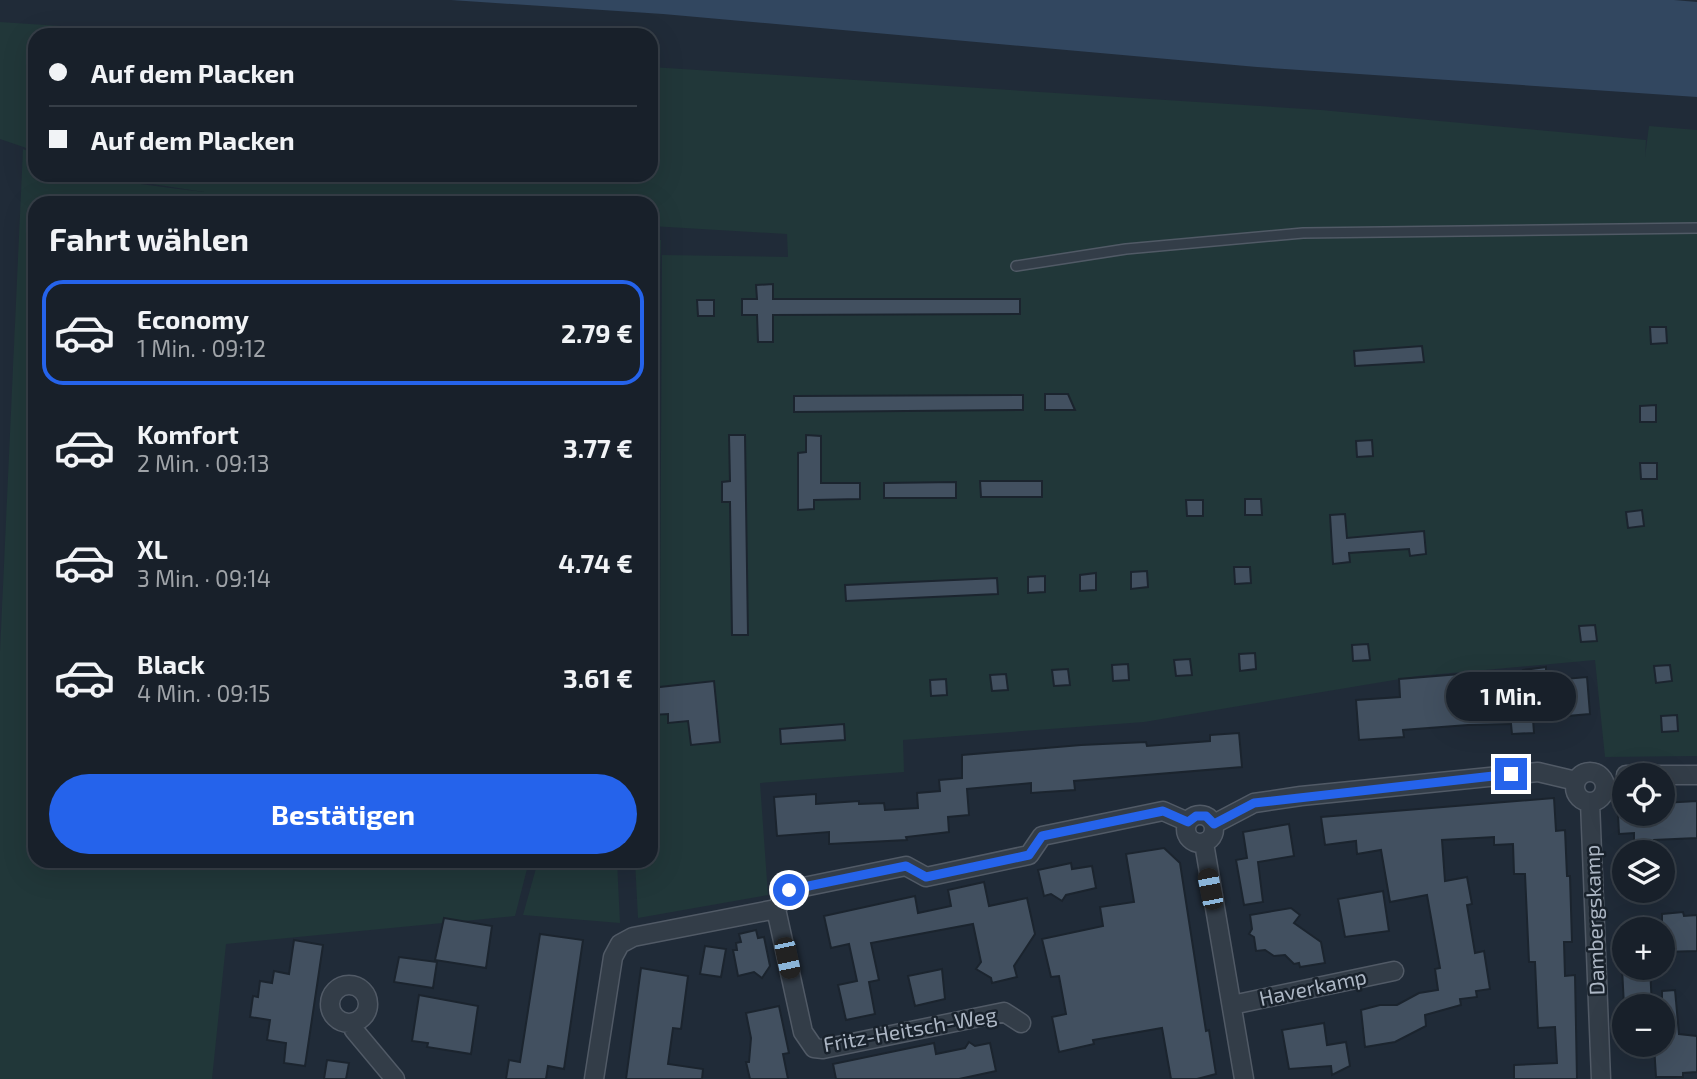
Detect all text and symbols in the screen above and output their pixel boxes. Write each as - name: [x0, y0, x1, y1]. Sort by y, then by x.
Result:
- text: Auf dem Placken: [91, 57, 295, 88]
- text: Auf dem Placken: [91, 124, 295, 155]
- text: Fahrt wählen: [49, 219, 249, 257]
- icon: car: [53, 301, 116, 364]
- text: Economy: [137, 303, 249, 334]
- text: 2.79 €: [561, 317, 633, 348]
- text: 1 Min. · 09:12: [137, 334, 266, 362]
- icon: car: [53, 416, 116, 479]
- text: Komfort: [137, 418, 239, 449]
- text: 3.77 €: [563, 432, 633, 463]
- text: 2 Min. · 09:13: [137, 449, 270, 477]
- icon: car: [53, 531, 116, 594]
- text: XL: [137, 533, 168, 564]
- text: 4.74 €: [558, 547, 633, 578]
- text: 3 Min. · 09:14: [137, 564, 271, 592]
- icon: car: [53, 646, 116, 709]
- text: Black: [137, 648, 205, 679]
- text: 3.61 €: [563, 662, 633, 693]
- callout: 1 Min.: [1446, 672, 1576, 722]
- text: 4 Min. · 09:15: [137, 679, 270, 707]
- text: 1 Min.: [1480, 682, 1542, 710]
- route end: [1495, 758, 1527, 790]
- map controls: [1612, 763, 1675, 1057]
- button: locate: [1612, 763, 1675, 826]
- button: Bestätigen: [49, 774, 637, 854]
- button: layers: [1612, 840, 1675, 903]
- street label: Dambergskamp: [1578, 844, 1609, 996]
- car: [1196, 866, 1225, 912]
- route start: [773, 874, 805, 906]
- button: +: [1612, 917, 1675, 980]
- car: [773, 935, 802, 981]
- street label: Haverkamp: [1257, 963, 1369, 1010]
- button: −: [1612, 994, 1675, 1057]
- street label: Fritz-Heitsch-Weg: [821, 1001, 999, 1056]

